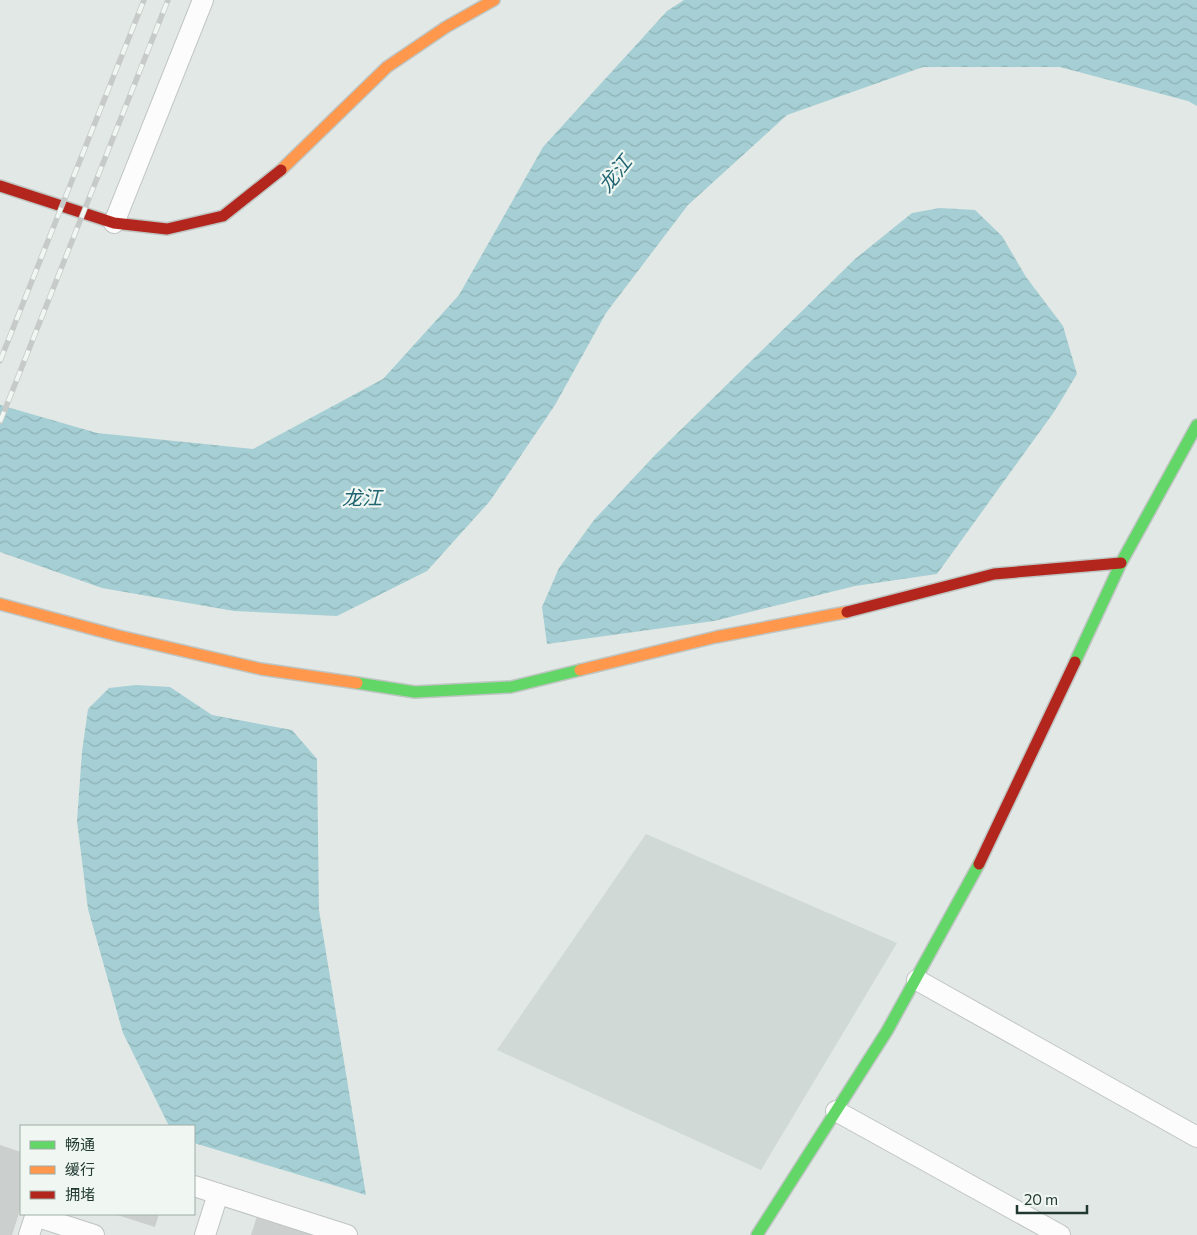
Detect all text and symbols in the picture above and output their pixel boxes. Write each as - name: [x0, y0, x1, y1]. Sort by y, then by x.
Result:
- water label: 龙江: [592, 149, 637, 197]
- water label: 龙江: [342, 485, 384, 509]
- legend: [20, 1125, 195, 1215]
- text: 畅通: [65, 1135, 95, 1153]
- text: 缓行: [65, 1160, 95, 1178]
- scale bar: [1017, 1182, 1087, 1214]
- text: 拥堵: [65, 1185, 95, 1203]
- text: 20 m: [1024, 1190, 1058, 1208]

